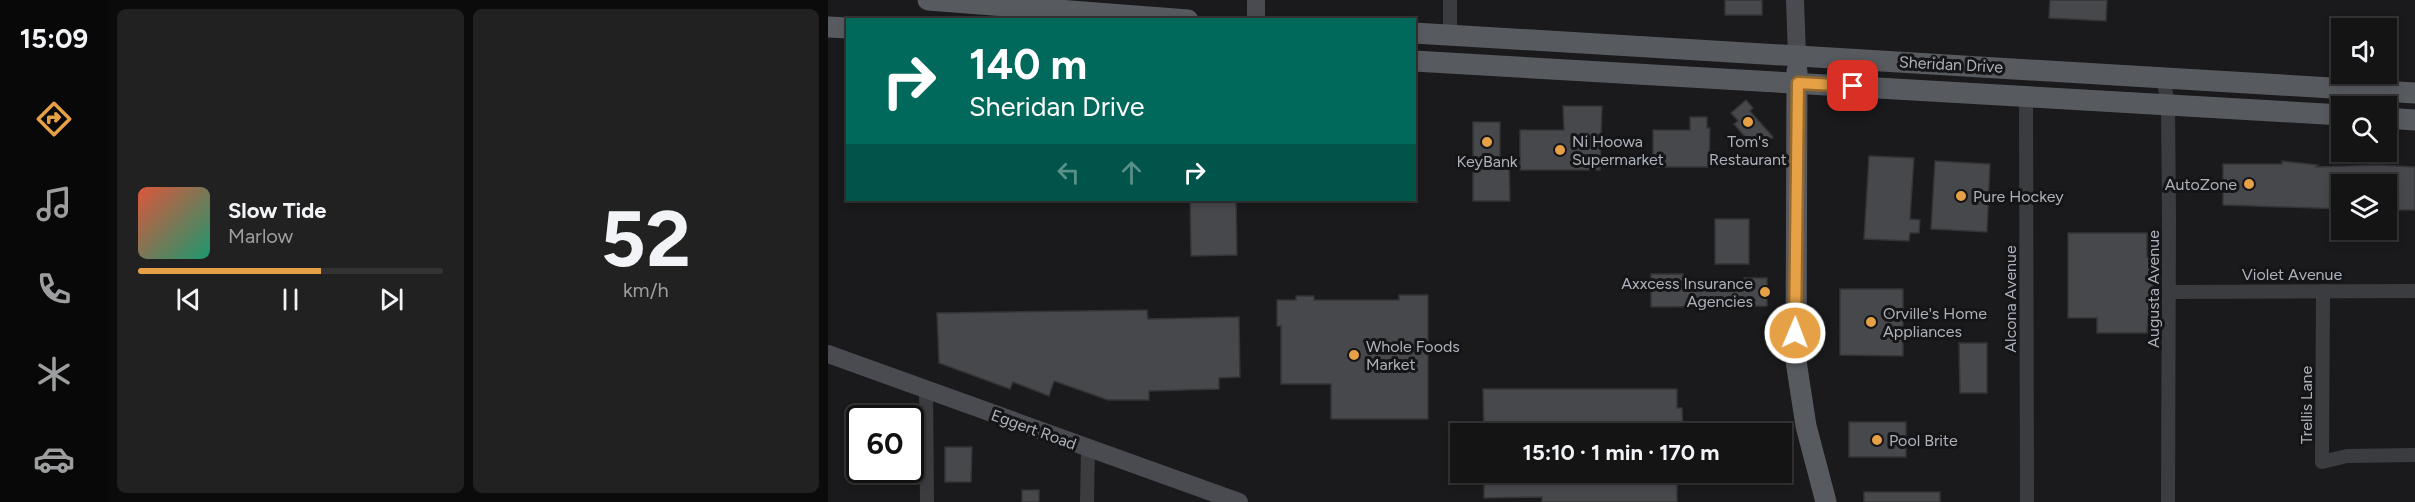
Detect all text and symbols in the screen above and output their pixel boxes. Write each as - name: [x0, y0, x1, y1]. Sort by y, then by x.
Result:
- map controls: [2331, 18, 2397, 240]
- button: sound: [2331, 18, 2397, 84]
- text: 15:09: [20, 22, 88, 55]
- text: 140 m: [969, 39, 1087, 90]
- icon: right: [870, 42, 948, 120]
- street label: Sheridan Drive: [1899, 52, 2004, 77]
- pin: [1827, 60, 1878, 111]
- icon: arrive: [1836, 69, 1869, 102]
- text: Sheridan Drive: [969, 90, 1145, 123]
- button: search: [2331, 96, 2397, 162]
- icon: directions: [33, 98, 75, 140]
- marker: Tom's Restaurant: [1741, 115, 1755, 129]
- place label: Ni Hoowa Supermarket: [1572, 132, 1664, 169]
- place label: Tom's Restaurant: [1709, 132, 1787, 169]
- marker: KeyBank: [1480, 135, 1494, 149]
- marker: Ni Hoowa Supermarket: [1553, 143, 1567, 157]
- place label: KeyBank: [1456, 152, 1518, 171]
- icon: left: [1052, 156, 1085, 189]
- icon: ahead: [1115, 156, 1148, 189]
- icon: right: [1178, 156, 1211, 189]
- button: layers: [2331, 174, 2397, 240]
- place label: AutoZone: [2165, 175, 2237, 194]
- marker: AutoZone: [2242, 177, 2256, 191]
- icon: music: [33, 183, 75, 225]
- place label: Pure Hockey: [1973, 187, 2064, 206]
- marker: Pure Hockey: [1954, 189, 1968, 203]
- text: 52: [601, 192, 691, 286]
- text: Slow Tide: [228, 197, 327, 224]
- text: Marlow: [228, 224, 293, 248]
- street label: Augusta Avenue: [2144, 230, 2163, 348]
- street label: Alcona Avenue: [2001, 245, 2020, 353]
- street label: Violet Avenue: [2242, 265, 2342, 284]
- icon: phone: [33, 268, 75, 310]
- place label: Axxcess Insurance Agencies: [1621, 274, 1753, 311]
- text: km/h: [623, 278, 669, 302]
- icon: previous: [172, 283, 205, 316]
- icon: pause: [274, 283, 307, 316]
- icon: next: [375, 283, 408, 316]
- marker: Axxcess Insurance Agencies: [1758, 285, 1772, 299]
- position arrow: [1763, 301, 1827, 365]
- place label: Orville's Home Appliances: [1883, 304, 1987, 341]
- marker: Orville's Home Appliances: [1864, 315, 1878, 329]
- place label: Whole Foods Market: [1366, 337, 1460, 374]
- marker: Whole Foods Market: [1347, 348, 1361, 362]
- icon: climate: [33, 353, 75, 395]
- street label: Trellis Lane: [2297, 365, 2316, 444]
- speed limit sign: 60: [846, 405, 924, 483]
- street label: Eggert Road: [989, 405, 1079, 454]
- place label: Pool Brite: [1889, 431, 1958, 450]
- marker: Pool Brite: [1870, 433, 1884, 447]
- icon: car: [33, 438, 75, 480]
- text: 15:10 · 1 min · 170 m: [1523, 439, 1719, 466]

